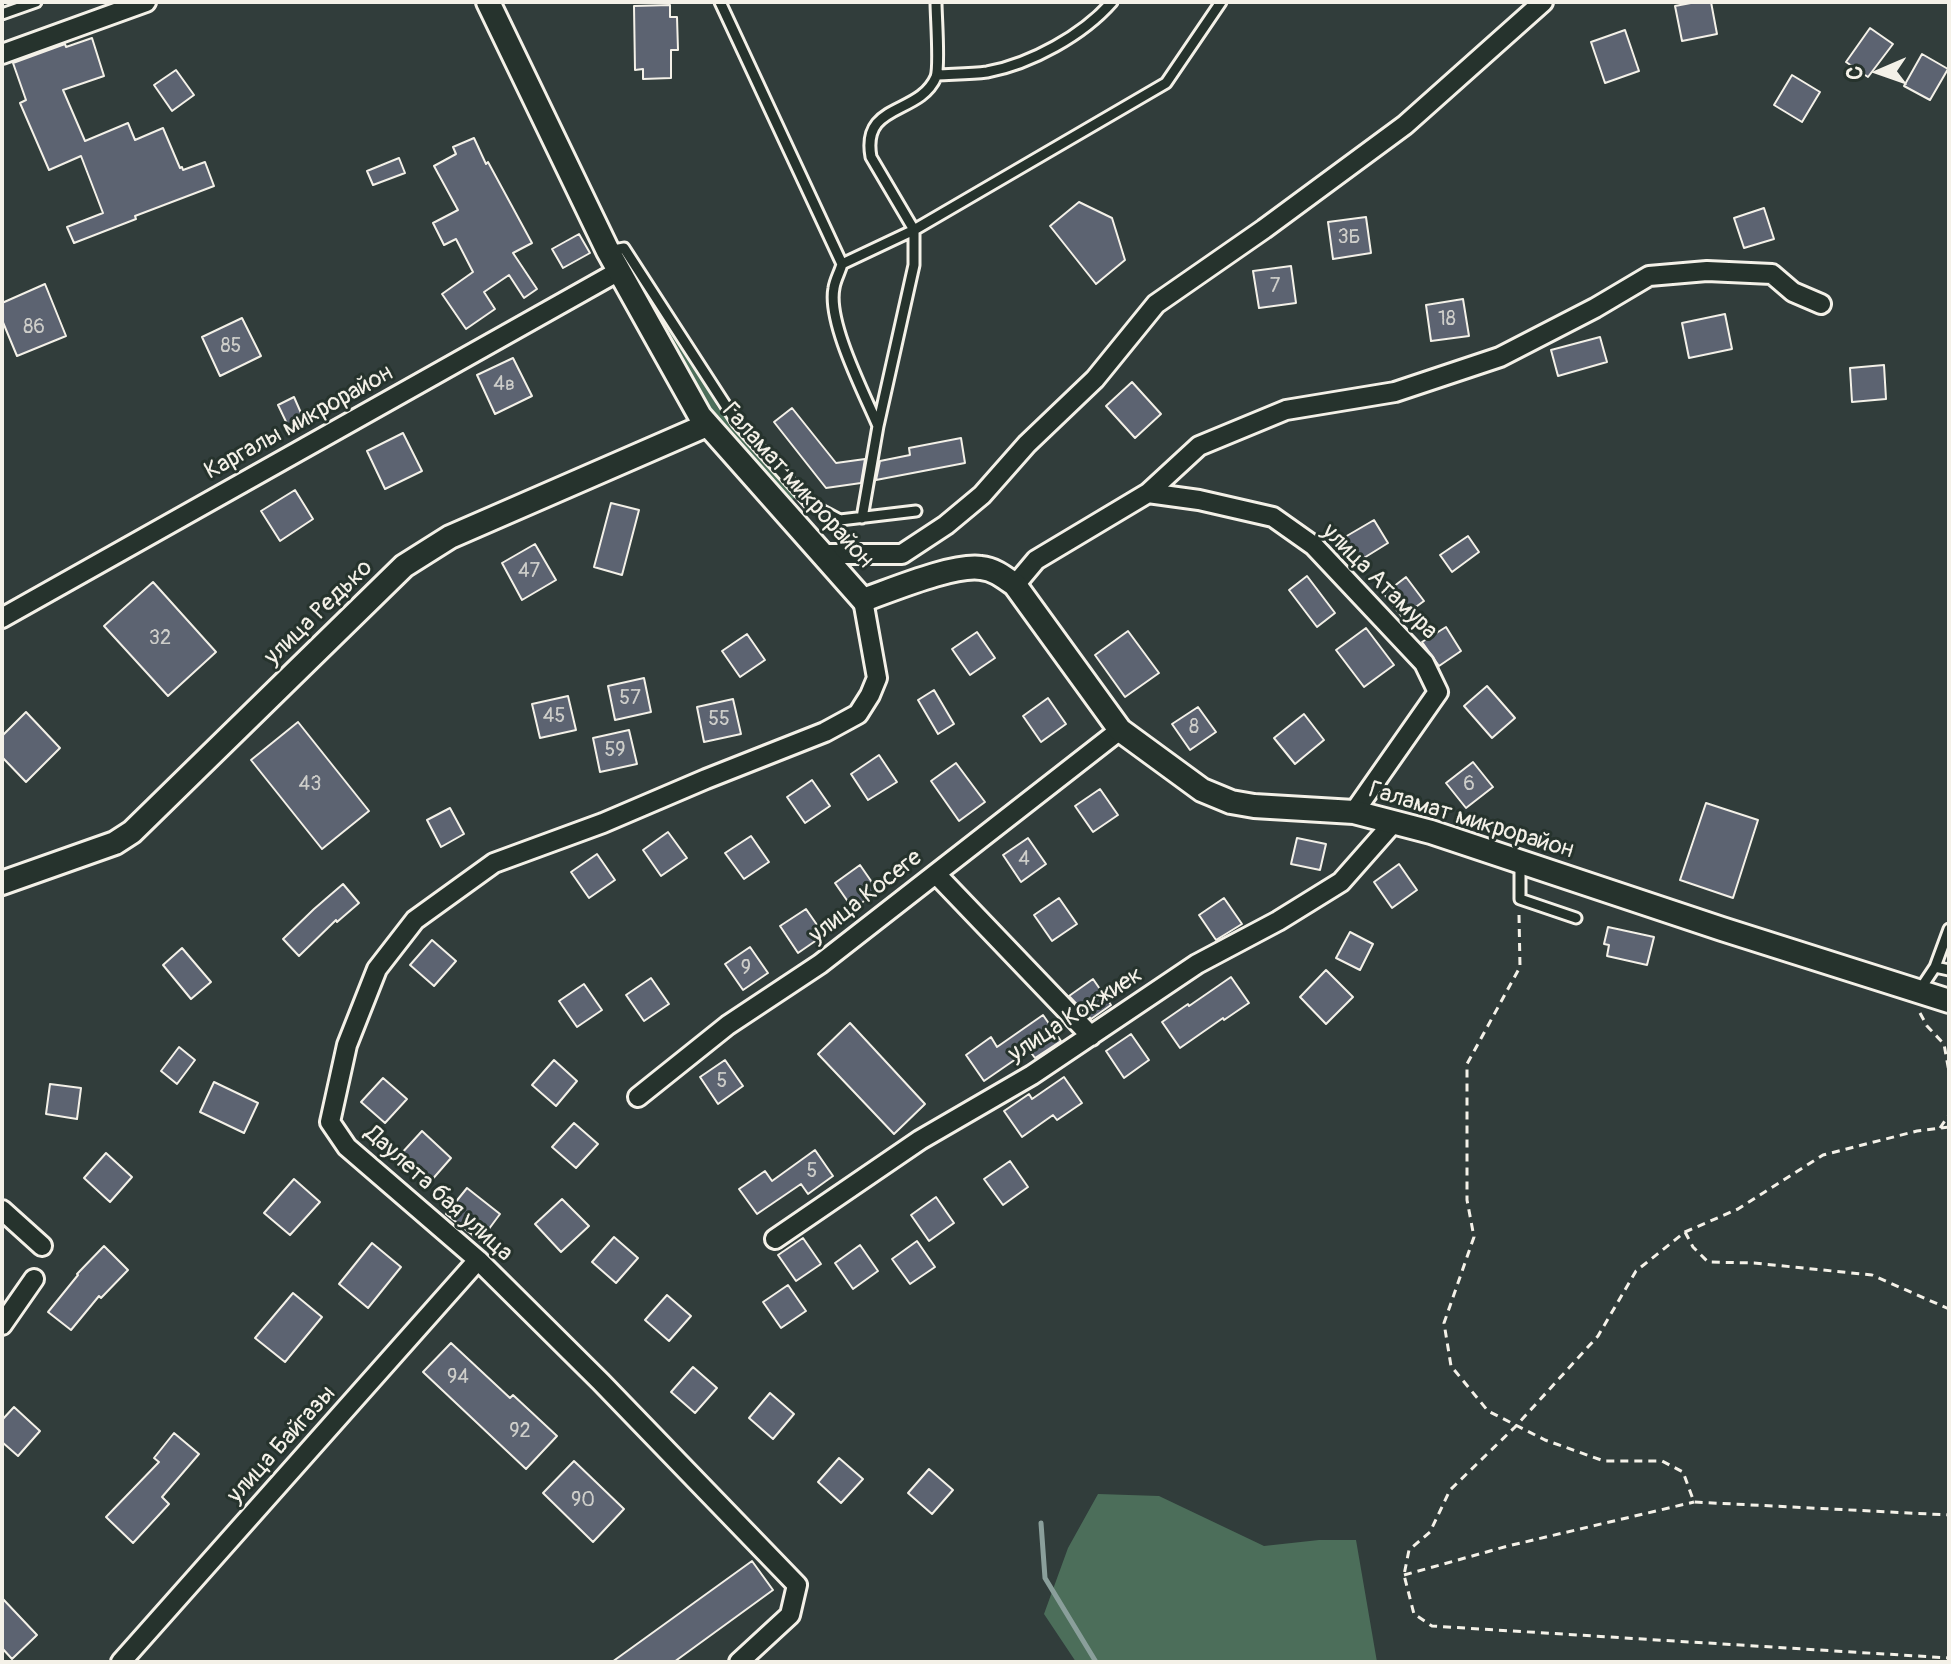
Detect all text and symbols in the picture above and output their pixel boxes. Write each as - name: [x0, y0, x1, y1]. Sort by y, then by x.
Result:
- north arrow: [1839, 32, 1919, 112]
- text: С: [1841, 66, 1869, 80]
- house number: 3Б: [1337, 226, 1361, 250]
- house number: 7: [1270, 275, 1280, 299]
- house number: 18: [1438, 308, 1456, 332]
- house number: 86: [23, 316, 45, 340]
- house number: 85: [221, 335, 241, 359]
- street label: Каргалы микрорайон: [200, 359, 398, 487]
- house number: 4в: [493, 373, 515, 397]
- street label: Галамат микрорайон: [715, 397, 879, 575]
- street label: улица Атамура: [1315, 518, 1443, 646]
- street label: улица Редько: [259, 554, 379, 672]
- house number: 47: [518, 560, 540, 584]
- house number: 32: [149, 627, 171, 651]
- house number: 57: [619, 687, 641, 711]
- house number: 45: [543, 705, 565, 729]
- house number: 55: [708, 708, 730, 732]
- house number: 8: [1189, 716, 1199, 740]
- house number: 59: [604, 739, 626, 763]
- house number: 43: [299, 773, 321, 797]
- house number: 6: [1463, 773, 1475, 797]
- street label: Галамат микрорайон: [1365, 776, 1577, 866]
- street label: улица Косеге: [804, 844, 928, 950]
- house number: 4: [1018, 848, 1030, 872]
- house number: 9: [741, 957, 751, 981]
- street label: улица Кокжиек: [1003, 961, 1149, 1069]
- house number: 5: [717, 1070, 727, 1094]
- street label: Даулета бая улица: [358, 1120, 518, 1268]
- house number: 5: [807, 1160, 817, 1184]
- house number: 94: [447, 1366, 469, 1390]
- street label: улица Байгазы: [222, 1380, 342, 1510]
- house number: 92: [509, 1420, 531, 1444]
- house number: 90: [571, 1489, 595, 1513]

